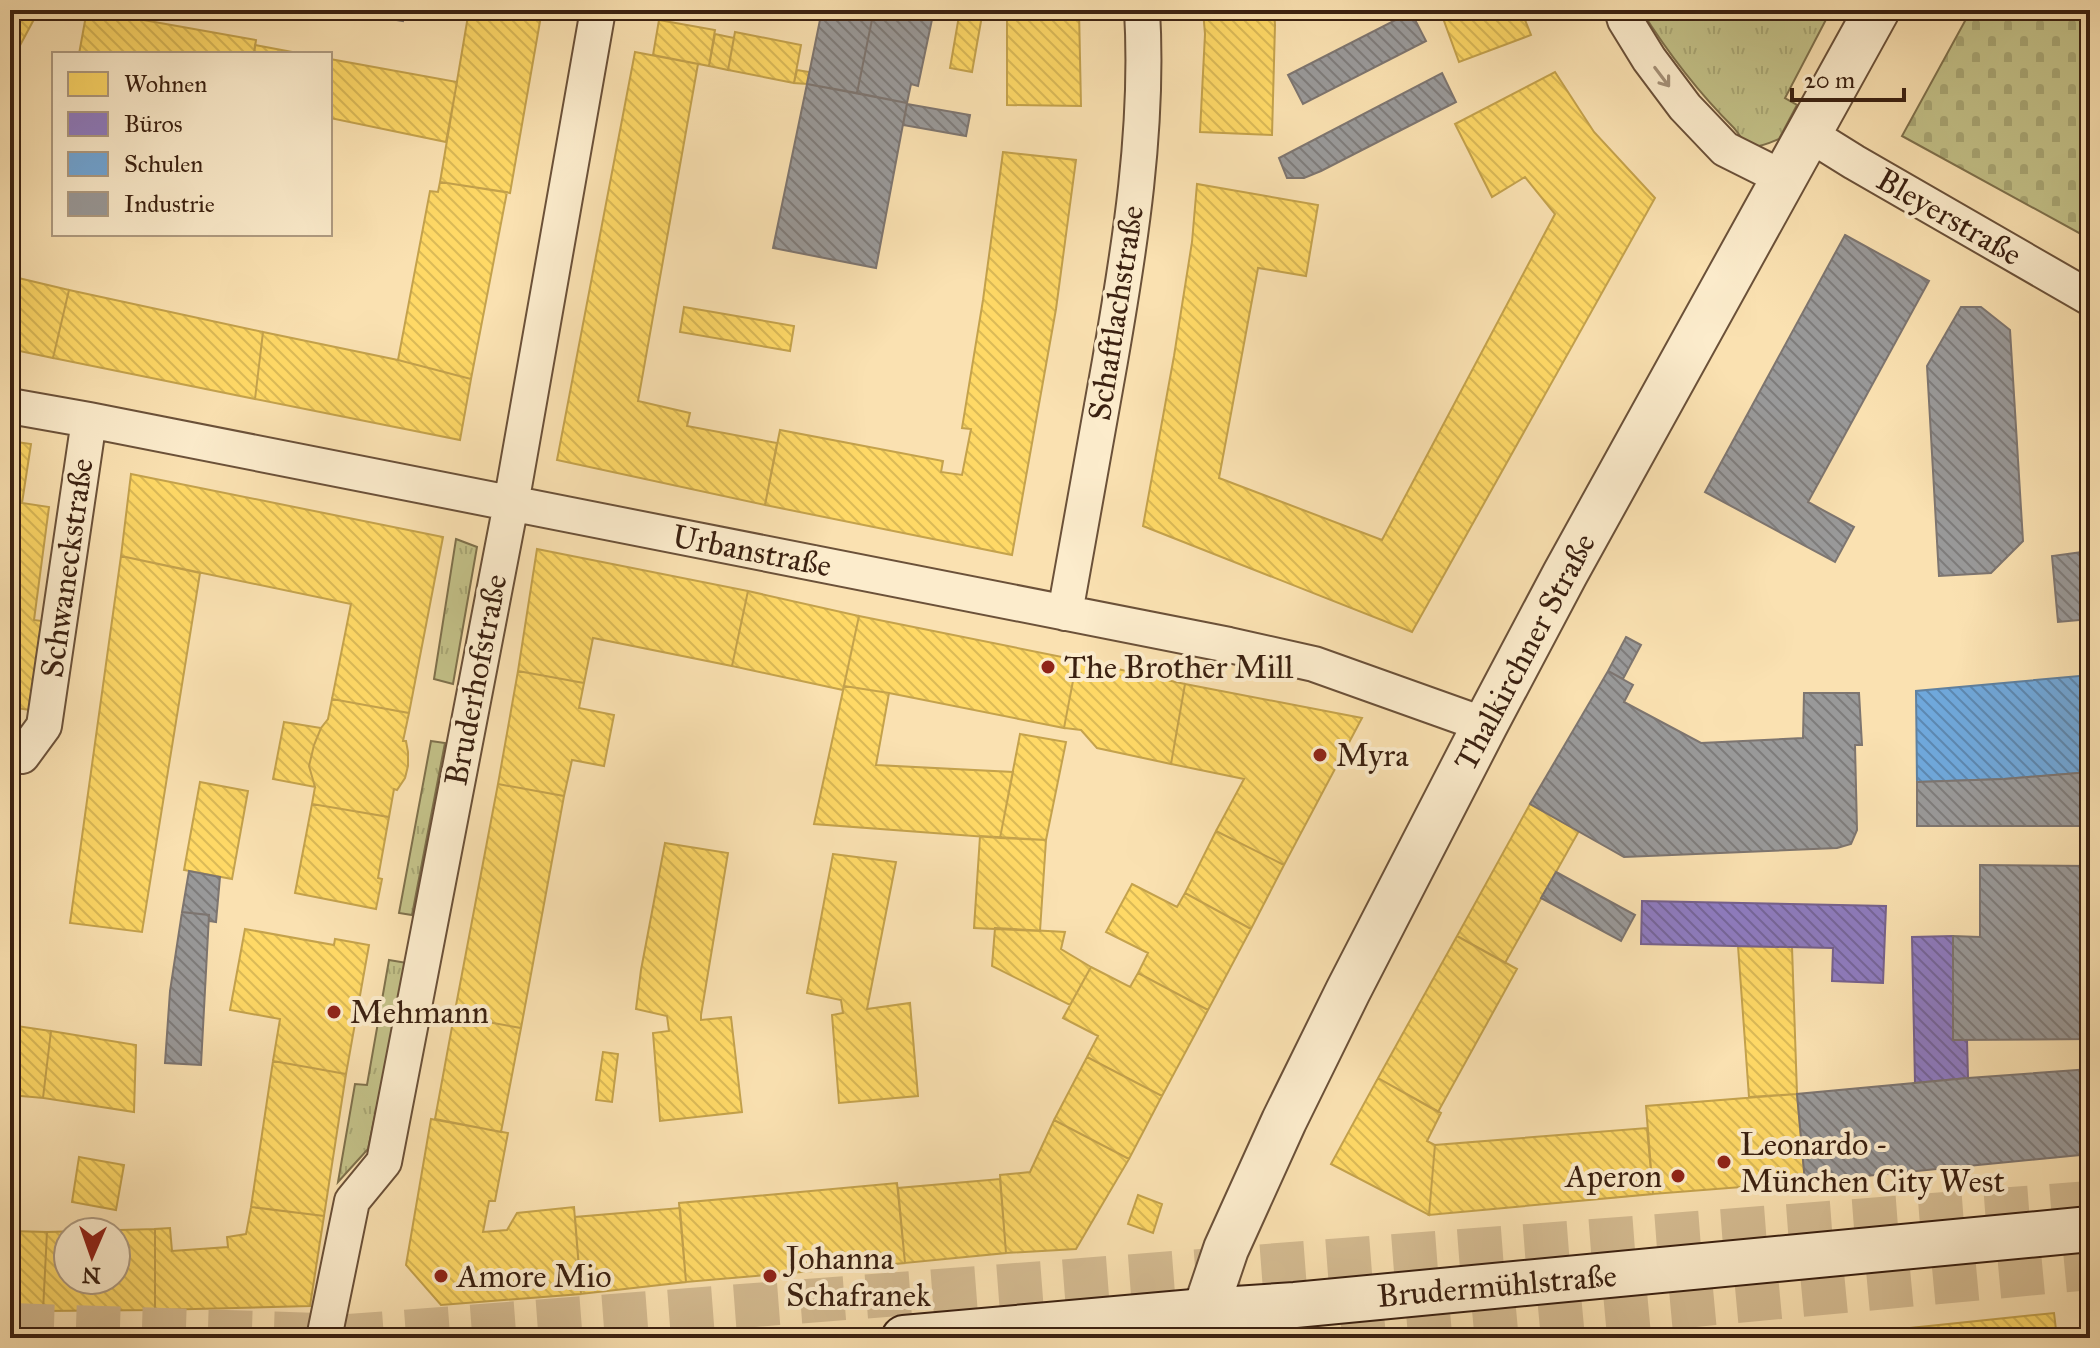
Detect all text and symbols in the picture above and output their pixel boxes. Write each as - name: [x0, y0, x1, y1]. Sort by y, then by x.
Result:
- legend: [52, 52, 332, 236]
- scale bar: [1792, 52, 1904, 102]
- one-way arrow: [1653, 65, 1670, 87]
- text: 20 m: [1804, 65, 1855, 95]
- text: Wohnen: [124, 69, 207, 99]
- text: Büros: [124, 109, 183, 139]
- text: Schulen: [124, 149, 203, 179]
- street label: Bleyerstraße: [1869, 160, 2029, 274]
- text: Industrie: [124, 189, 215, 219]
- street label: Schaftlachstraße: [1080, 203, 1152, 423]
- street label: Schwaneckstraße: [32, 456, 102, 680]
- street label: Urbanstraße: [669, 516, 835, 586]
- street label: Thalkirchner Straße: [1446, 527, 1604, 777]
- street label: Bruderhofstraße: [436, 571, 516, 789]
- place label: The Brother Mill: [1064, 648, 1294, 687]
- marker: The Brother Mill: [1039, 658, 1057, 676]
- place label: Myra: [1336, 736, 1409, 775]
- marker: Myra: [1311, 746, 1329, 764]
- place label: Mehmann: [350, 993, 489, 1032]
- marker: Mehmann: [325, 1003, 343, 1021]
- place label: Leonardo - München City West: [1740, 1125, 2005, 1201]
- marker: Leonardo - München City West: [1715, 1153, 1733, 1171]
- place label: Aperon: [1564, 1157, 1662, 1196]
- marker: Aperon: [1669, 1167, 1687, 1185]
- north arrow: [52, 1216, 132, 1296]
- place label: Johanna Schafranek: [783, 1239, 931, 1315]
- street label: Brudermühlstraße: [1376, 1256, 1618, 1316]
- place label: Amore Mio: [455, 1257, 612, 1296]
- text: N: [81, 1262, 101, 1289]
- marker: Amore Mio: [432, 1267, 450, 1285]
- marker: Johanna Schafranek: [761, 1267, 779, 1285]

